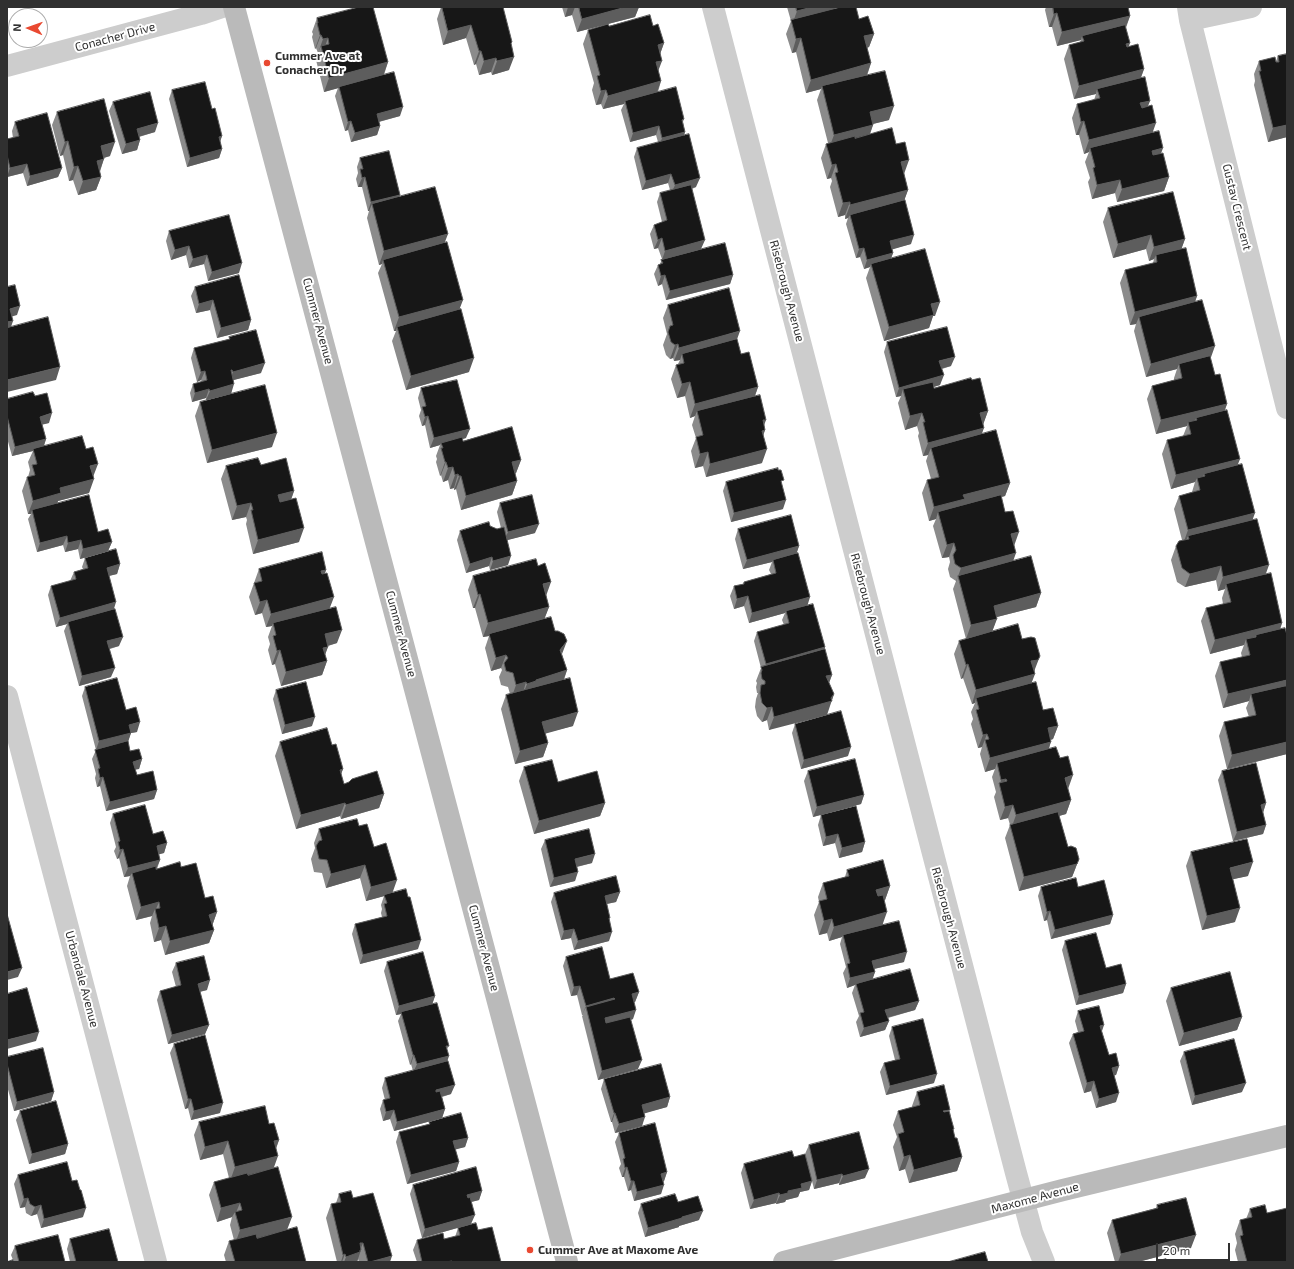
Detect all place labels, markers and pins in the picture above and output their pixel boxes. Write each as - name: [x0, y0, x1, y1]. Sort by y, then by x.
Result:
- place label: Cummer Ave at Conacher Dr: [275, 49, 360, 77]
- marker: Cummer Ave at Conacher Dr: [262, 58, 272, 68]
- place label: Cummer Ave at Maxome Ave: [538, 1243, 698, 1257]
- marker: Cummer Ave at Maxome Ave: [525, 1245, 535, 1255]

